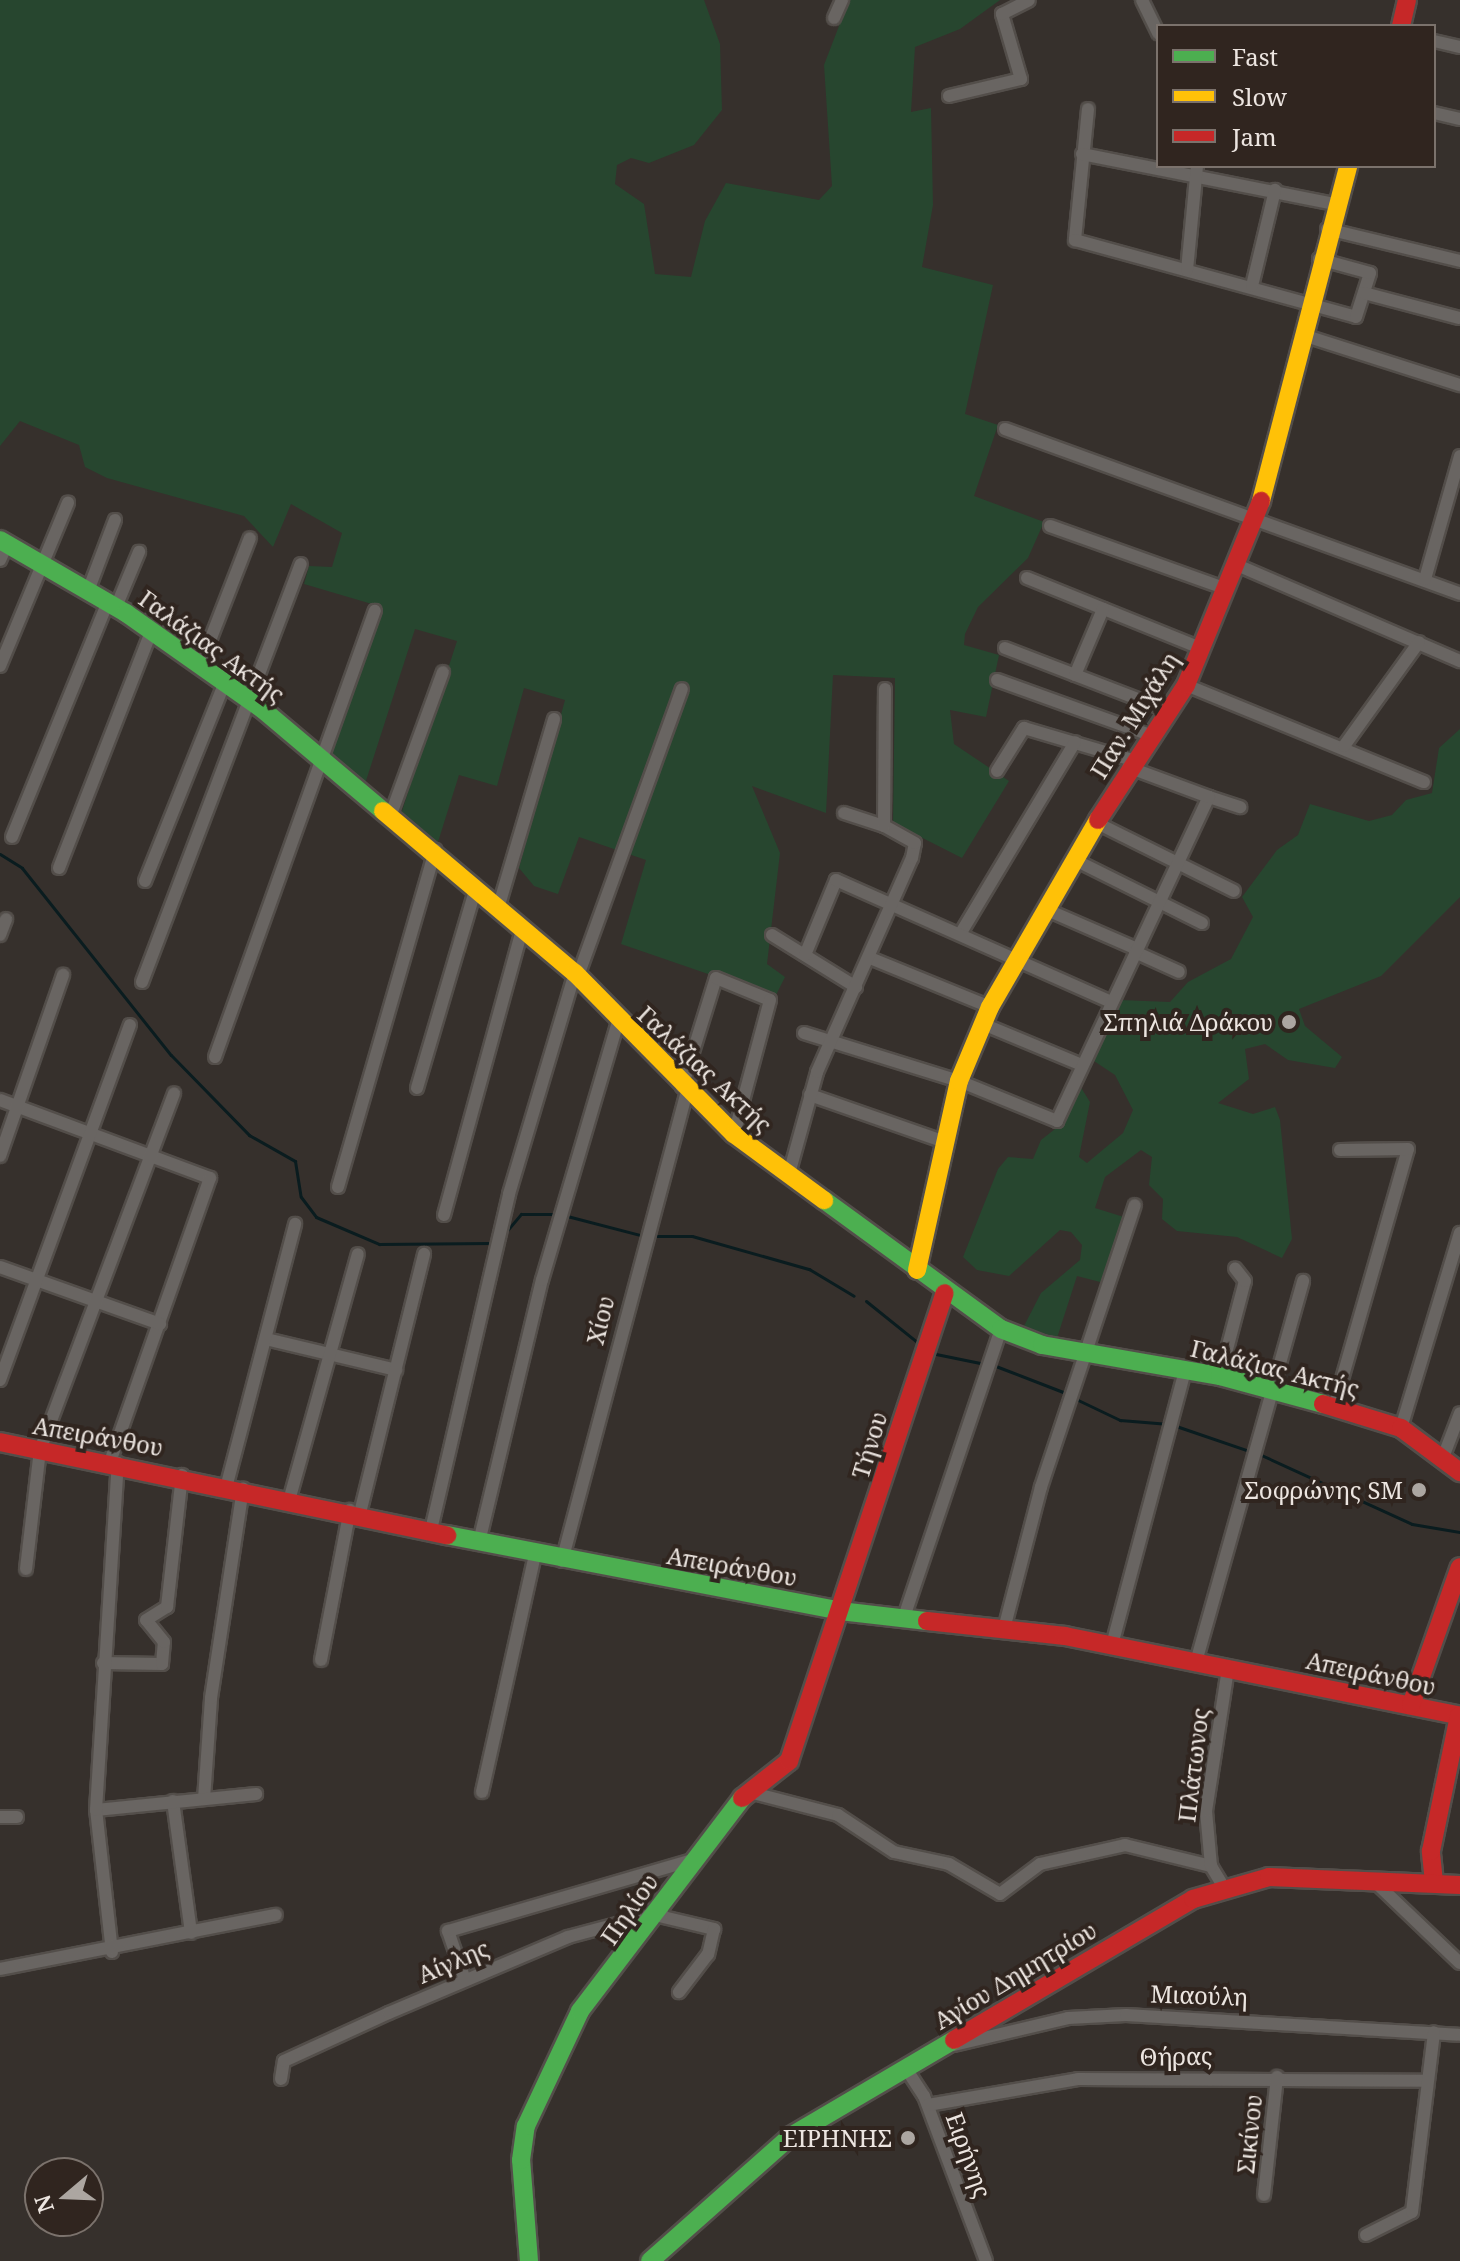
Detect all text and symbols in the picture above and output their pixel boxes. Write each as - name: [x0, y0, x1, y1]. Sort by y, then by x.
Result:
- legend: [1156, 24, 1436, 168]
- text: Fast: [1232, 40, 1278, 73]
- text: Slow: [1232, 80, 1287, 113]
- text: Jam: [1232, 120, 1277, 153]
- street label: Γαλάζιας Ακτής: [134, 584, 290, 708]
- street label: Παν. Μιχάλη: [1084, 646, 1184, 784]
- street label: Γαλάζιας Ακτής: [632, 1000, 778, 1138]
- place label: Σπηλιά Δράκου: [1103, 1008, 1273, 1036]
- marker: Σπηλιά Δράκου: [1280, 1013, 1298, 1031]
- street label: Χίου: [580, 1293, 620, 1347]
- street label: Γαλάζιας Ακτής: [1188, 1333, 1362, 1403]
- street label: Τήνου: [845, 1408, 893, 1482]
- street label: Απειράνθου: [31, 1410, 165, 1462]
- place label: Σοφρώνης SM: [1244, 1476, 1403, 1504]
- marker: Σοφρώνης SM: [1410, 1481, 1428, 1499]
- street label: Απειράνθου: [665, 1540, 799, 1592]
- street label: Απειράνθου: [1304, 1645, 1438, 1701]
- street label: Πλάτωνος: [1172, 1706, 1214, 1824]
- street label: Πηλίου: [594, 1868, 664, 1950]
- street label: Αγίου Δημητρίου: [928, 1915, 1102, 2035]
- street label: Αίγλης: [413, 1933, 493, 1989]
- street label: Μιαούλη: [1150, 1979, 1248, 2011]
- street label: Θήρας: [1139, 2041, 1213, 2071]
- street label: Σικίνου: [1231, 2093, 1267, 2175]
- street label: Ειρήνης: [940, 2108, 998, 2202]
- place label: ΕΙΡΗΝΗΣ: [783, 2124, 892, 2152]
- marker: ΕΙΡΗΝΗΣ: [899, 2129, 917, 2147]
- north arrow: [24, 2157, 104, 2237]
- text: N: [26, 2191, 60, 2217]

